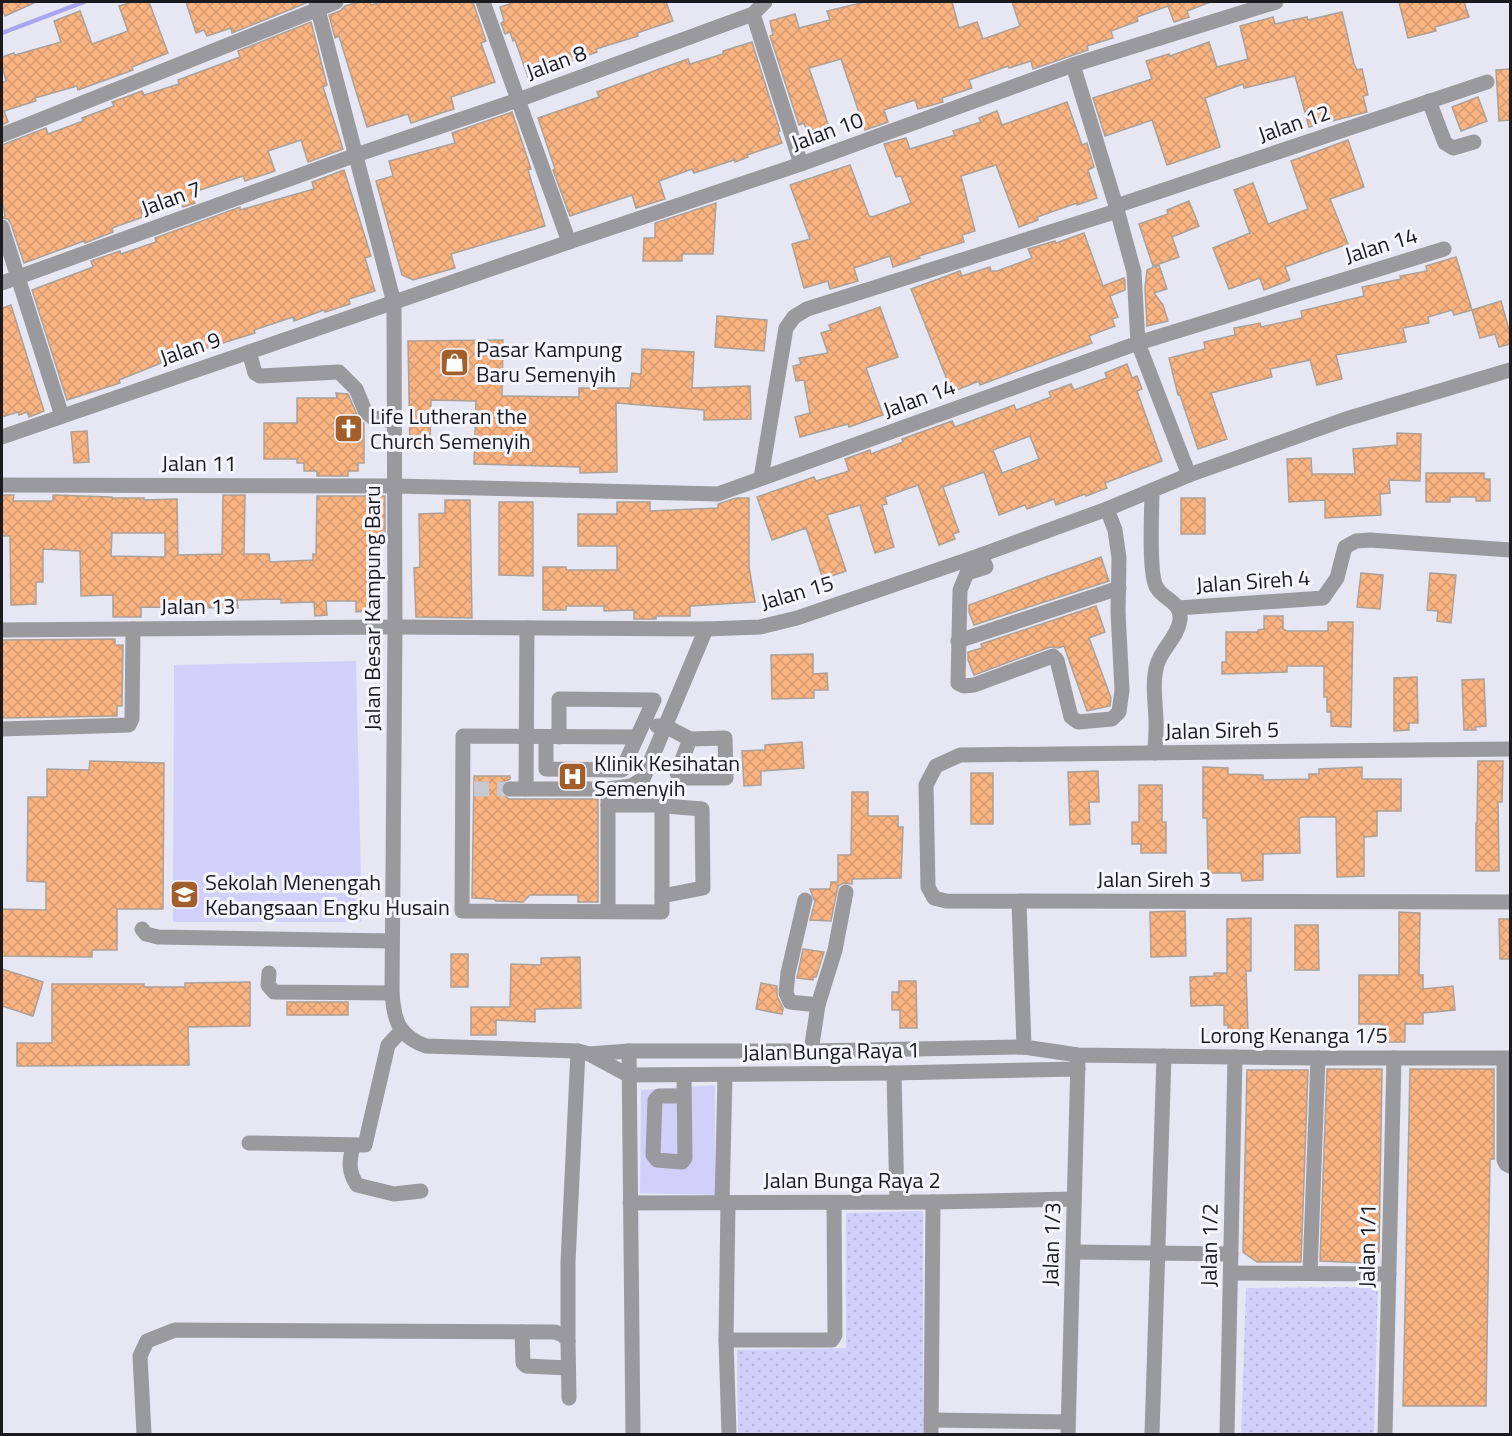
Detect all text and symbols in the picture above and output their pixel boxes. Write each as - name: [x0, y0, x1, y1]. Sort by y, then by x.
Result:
- street label: Jalan 8: [521, 35, 591, 89]
- street label: Jalan 12: [1253, 95, 1335, 151]
- street label: Jalan 10: [786, 102, 868, 160]
- street label: Jalan 7: [136, 171, 206, 225]
- street label: Jalan 14: [1340, 218, 1422, 272]
- street label: Jalan 9: [155, 322, 225, 374]
- place label: Pasar Kampung Baru Semenyih: [476, 332, 622, 391]
- shop icon: Pasar Kampung Baru Semenyih: [439, 346, 471, 378]
- street label: Jalan 14: [878, 369, 960, 427]
- place label: Life Lutheran the Church Semenyih: [370, 399, 531, 458]
- church icon: Life Lutheran the Church Semenyih: [333, 413, 365, 445]
- street label: Jalan 11: [162, 446, 236, 480]
- street label: Jalan Besar Kampung Baru: [355, 485, 389, 731]
- street label: Jalan Sireh 4: [1195, 560, 1311, 602]
- street label: Jalan 15: [756, 565, 838, 619]
- street label: Jalan 13: [161, 589, 235, 623]
- street label: Jalan Sireh 5: [1165, 712, 1279, 748]
- place label: Klinik Kesihatan Semenyih: [594, 746, 740, 805]
- hospital icon: Klinik Kesihatan Semenyih: [557, 760, 589, 792]
- street label: Jalan Sireh 3: [1097, 862, 1211, 896]
- place label: Sekolah Menengah Kebangsaan Engku Husain: [205, 865, 450, 924]
- school or university icon: Sekolah Menengah Kebangsaan Engku Husain: [168, 879, 200, 911]
- street label: Lorong Kenanga 1/5: [1200, 1018, 1388, 1052]
- street label: Jalan Bunga Raya 1: [742, 1032, 920, 1070]
- street label: Jalan Bunga Raya 2: [763, 1163, 941, 1197]
- street label: Jalan 1/3: [1033, 1202, 1069, 1286]
- street label: Jalan 1/2: [1191, 1203, 1227, 1287]
- street label: Jalan 1/1: [1349, 1204, 1385, 1288]

